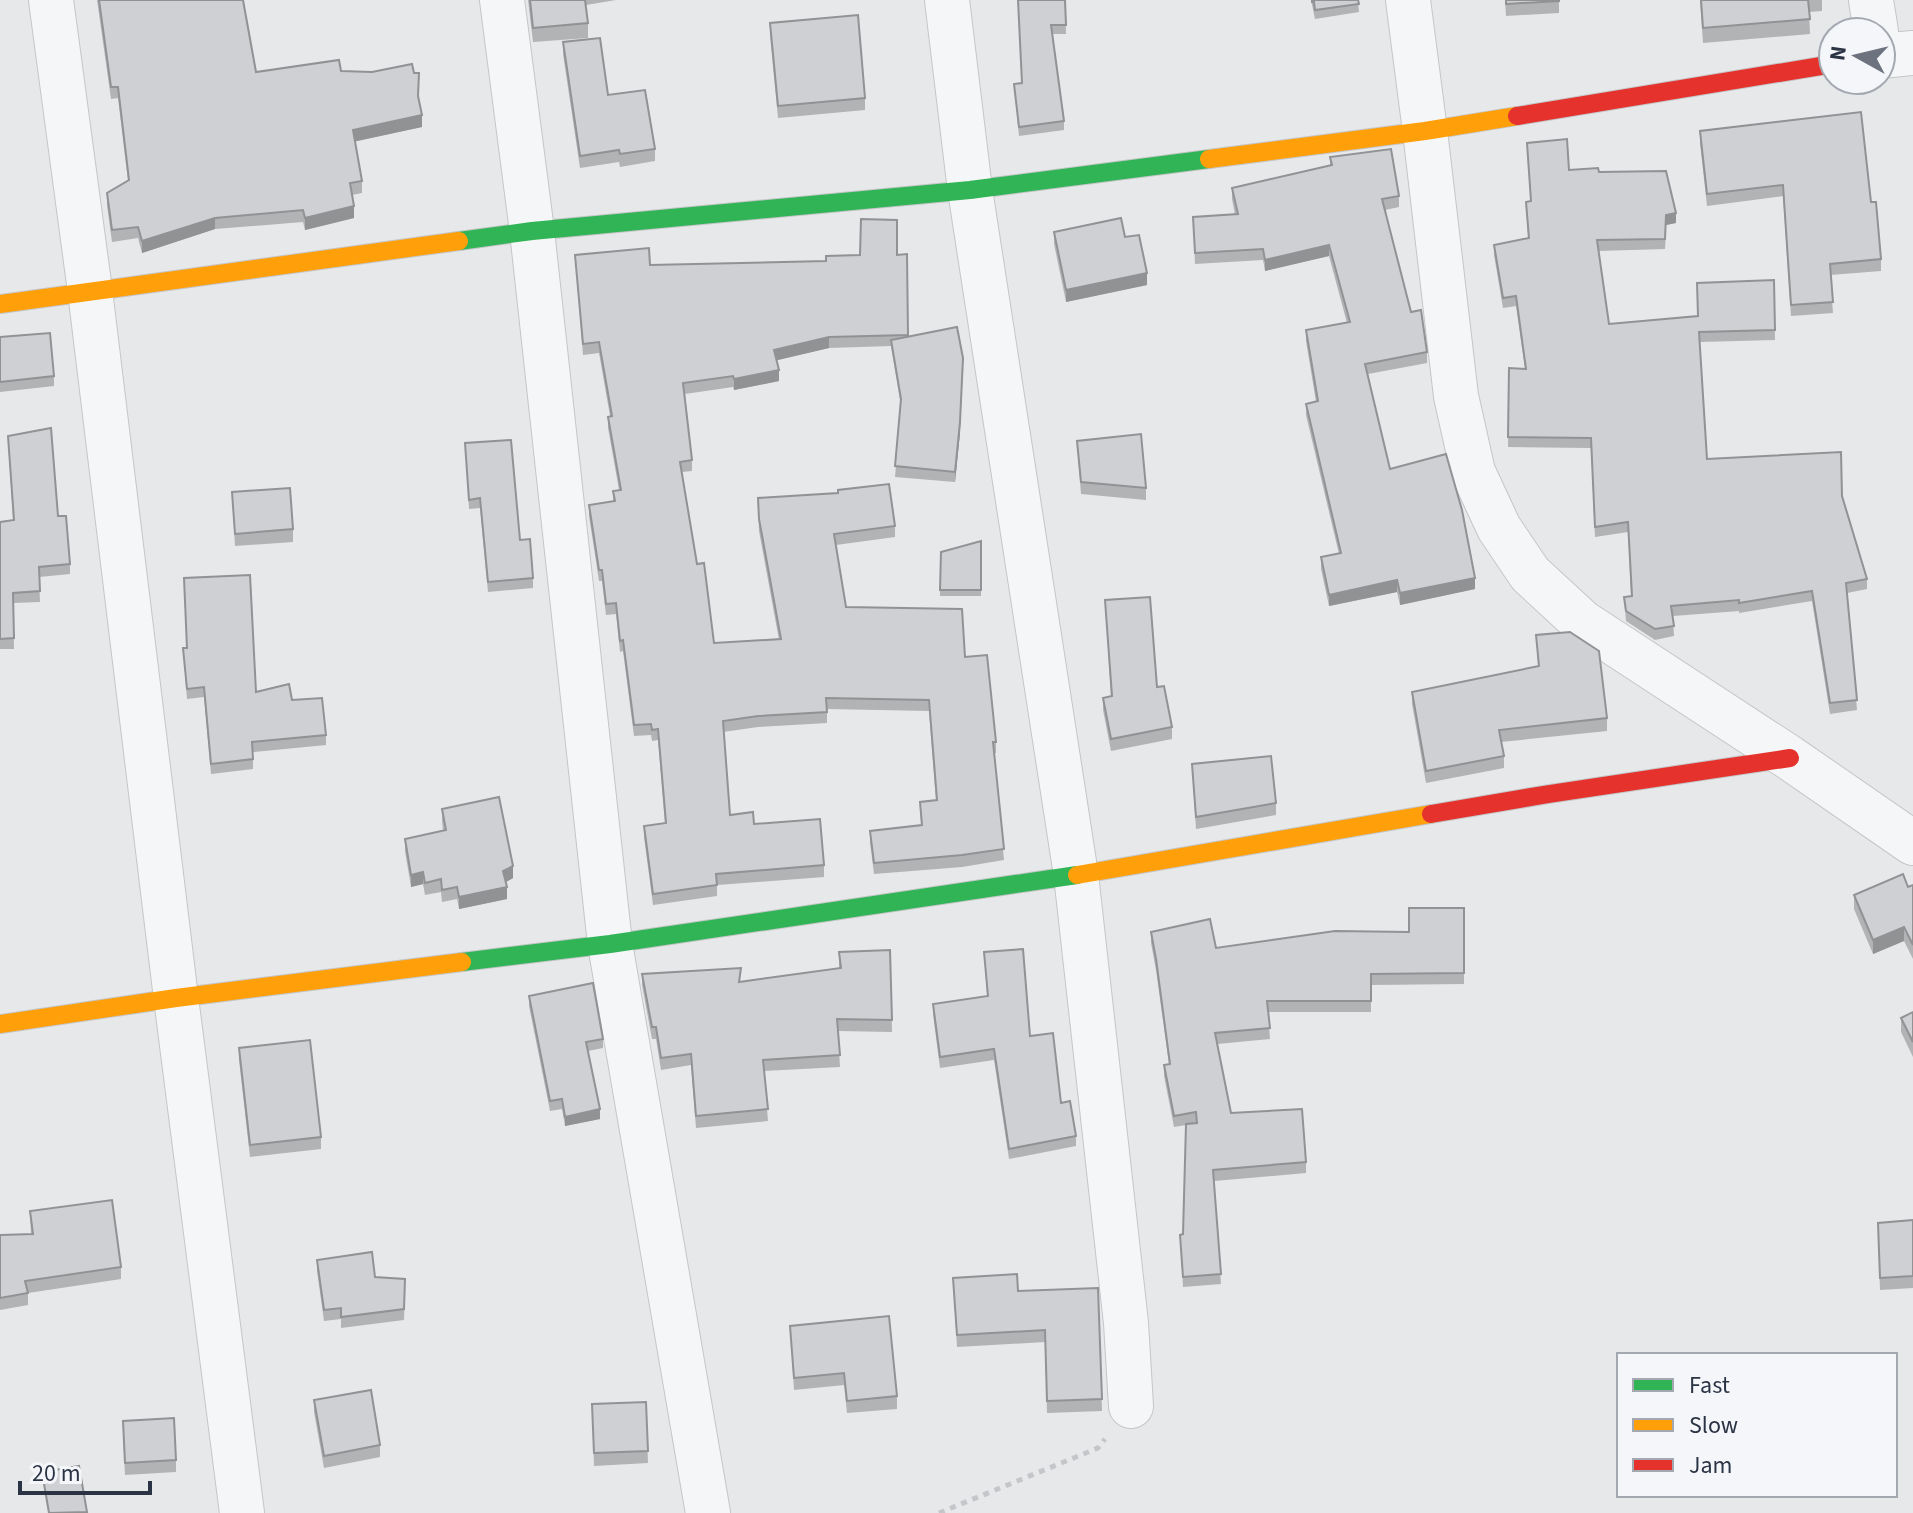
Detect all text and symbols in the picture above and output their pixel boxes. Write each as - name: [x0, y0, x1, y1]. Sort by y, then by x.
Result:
- north arrow: [1817, 16, 1897, 96]
- text: N: [1821, 44, 1855, 63]
- legend: [1617, 1353, 1897, 1497]
- text: Fast: [1689, 1368, 1730, 1403]
- text: Slow: [1689, 1408, 1738, 1443]
- scale bar: [20, 1445, 150, 1495]
- text: Jam: [1689, 1448, 1733, 1483]
- text: 20 m: [32, 1456, 81, 1491]

